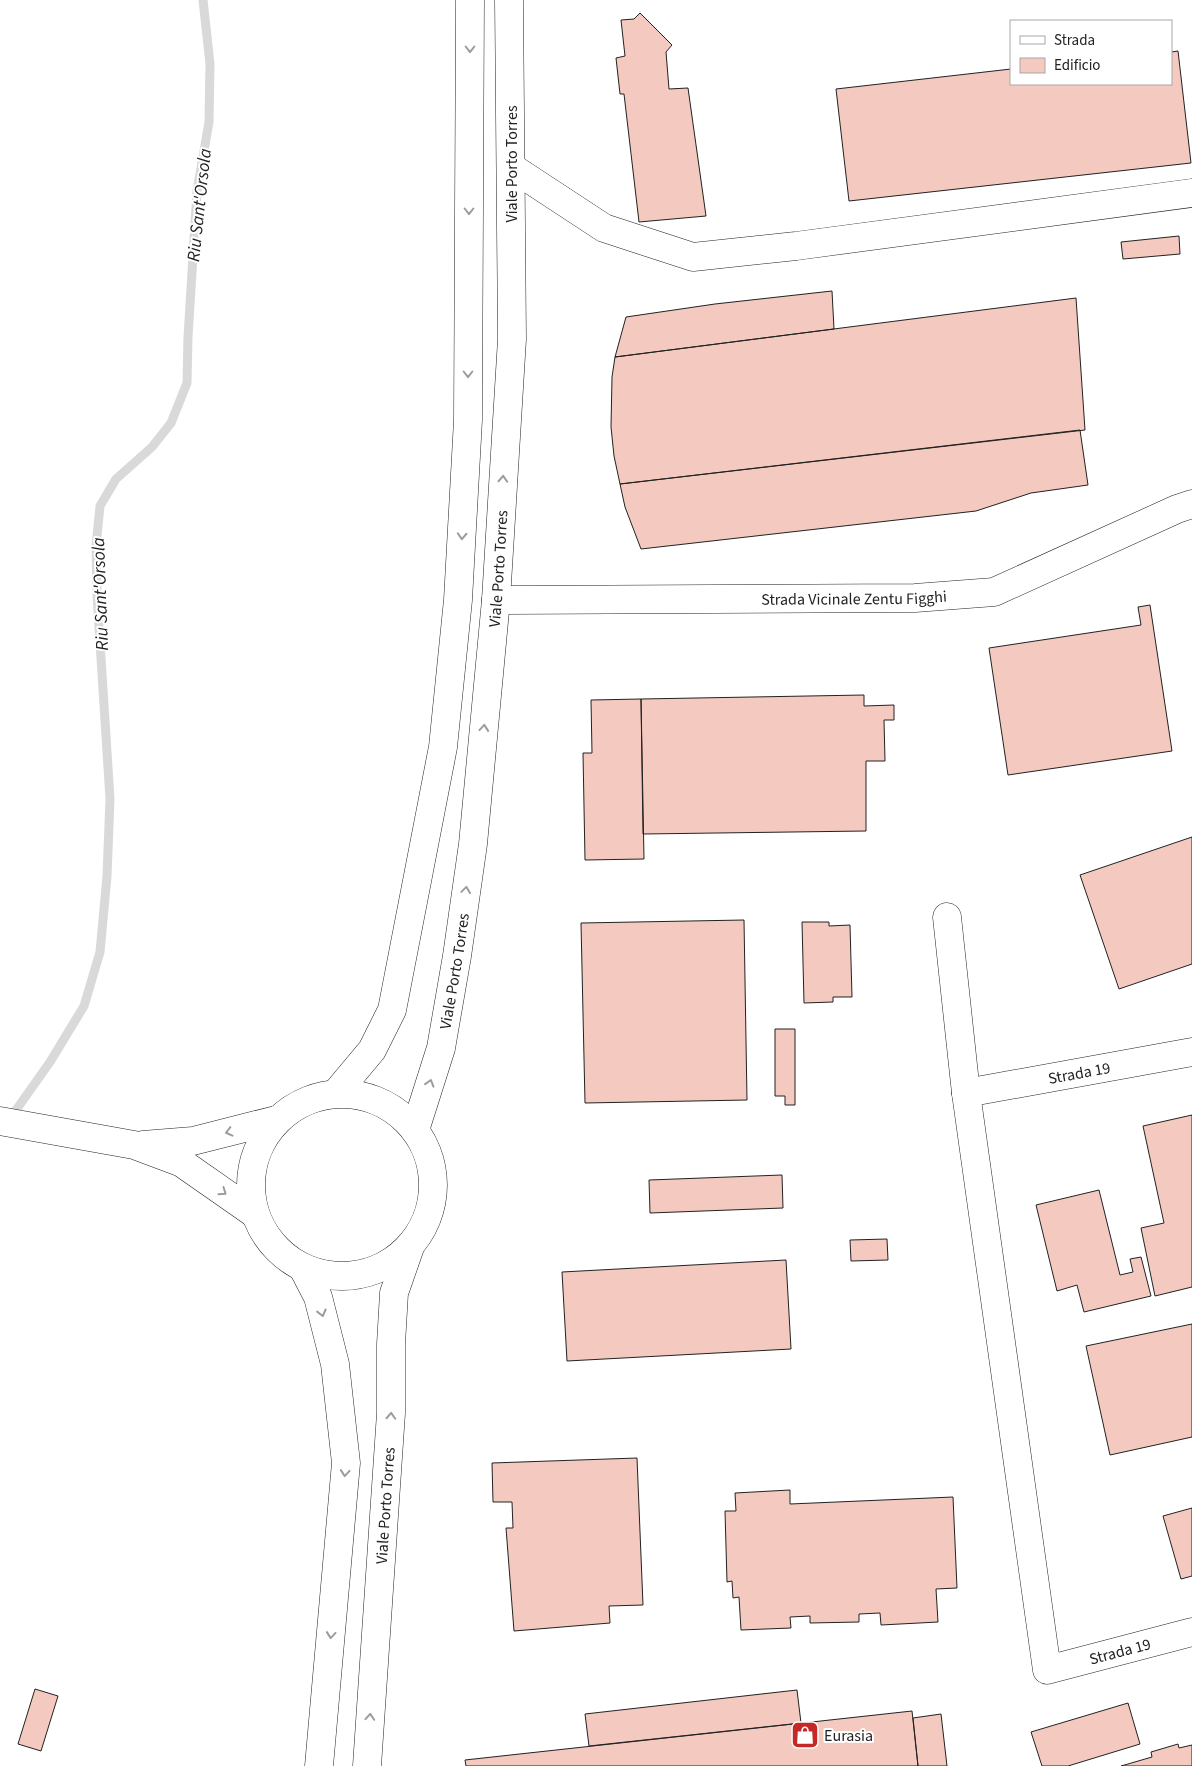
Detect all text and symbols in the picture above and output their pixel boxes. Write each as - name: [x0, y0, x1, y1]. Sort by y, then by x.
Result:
- legend: [1010, 20, 1172, 85]
- text: Strada: [1054, 30, 1095, 51]
- one-way arrow: [465, 45, 475, 53]
- text: Edificio: [1054, 55, 1101, 76]
- street label: Viale Porto Torres: [501, 105, 523, 223]
- water label: Riu Sant'Orsola: [181, 147, 218, 263]
- one-way arrow: [464, 208, 474, 215]
- one-way arrow: [463, 370, 473, 378]
- one-way arrow: [498, 475, 509, 483]
- street label: Viale Porto Torres: [483, 509, 514, 628]
- one-way arrow: [456, 532, 467, 540]
- water label: Riu Sant'Orsola: [86, 536, 115, 651]
- street label: Strada Vicinale Zentu Figghi: [761, 586, 948, 611]
- one-way arrow: [478, 724, 489, 732]
- one-way arrow: [460, 885, 471, 893]
- street label: Viale Porto Torres: [434, 911, 475, 1031]
- street label: Strada 19: [1046, 1057, 1112, 1090]
- one-way arrow: [424, 1080, 434, 1088]
- one-way arrow: [224, 1126, 233, 1137]
- one-way arrow: [217, 1186, 227, 1195]
- one-way arrow: [316, 1308, 327, 1317]
- one-way arrow: [386, 1411, 396, 1419]
- street label: Viale Porto Torres: [371, 1446, 401, 1565]
- one-way arrow: [340, 1469, 351, 1477]
- one-way arrow: [325, 1631, 336, 1639]
- street label: Strada 19: [1087, 1633, 1153, 1670]
- one-way arrow: [365, 1713, 376, 1721]
- shop icon: Eurasia: [790, 1720, 820, 1750]
- place label: Eurasia: [824, 1725, 873, 1747]

